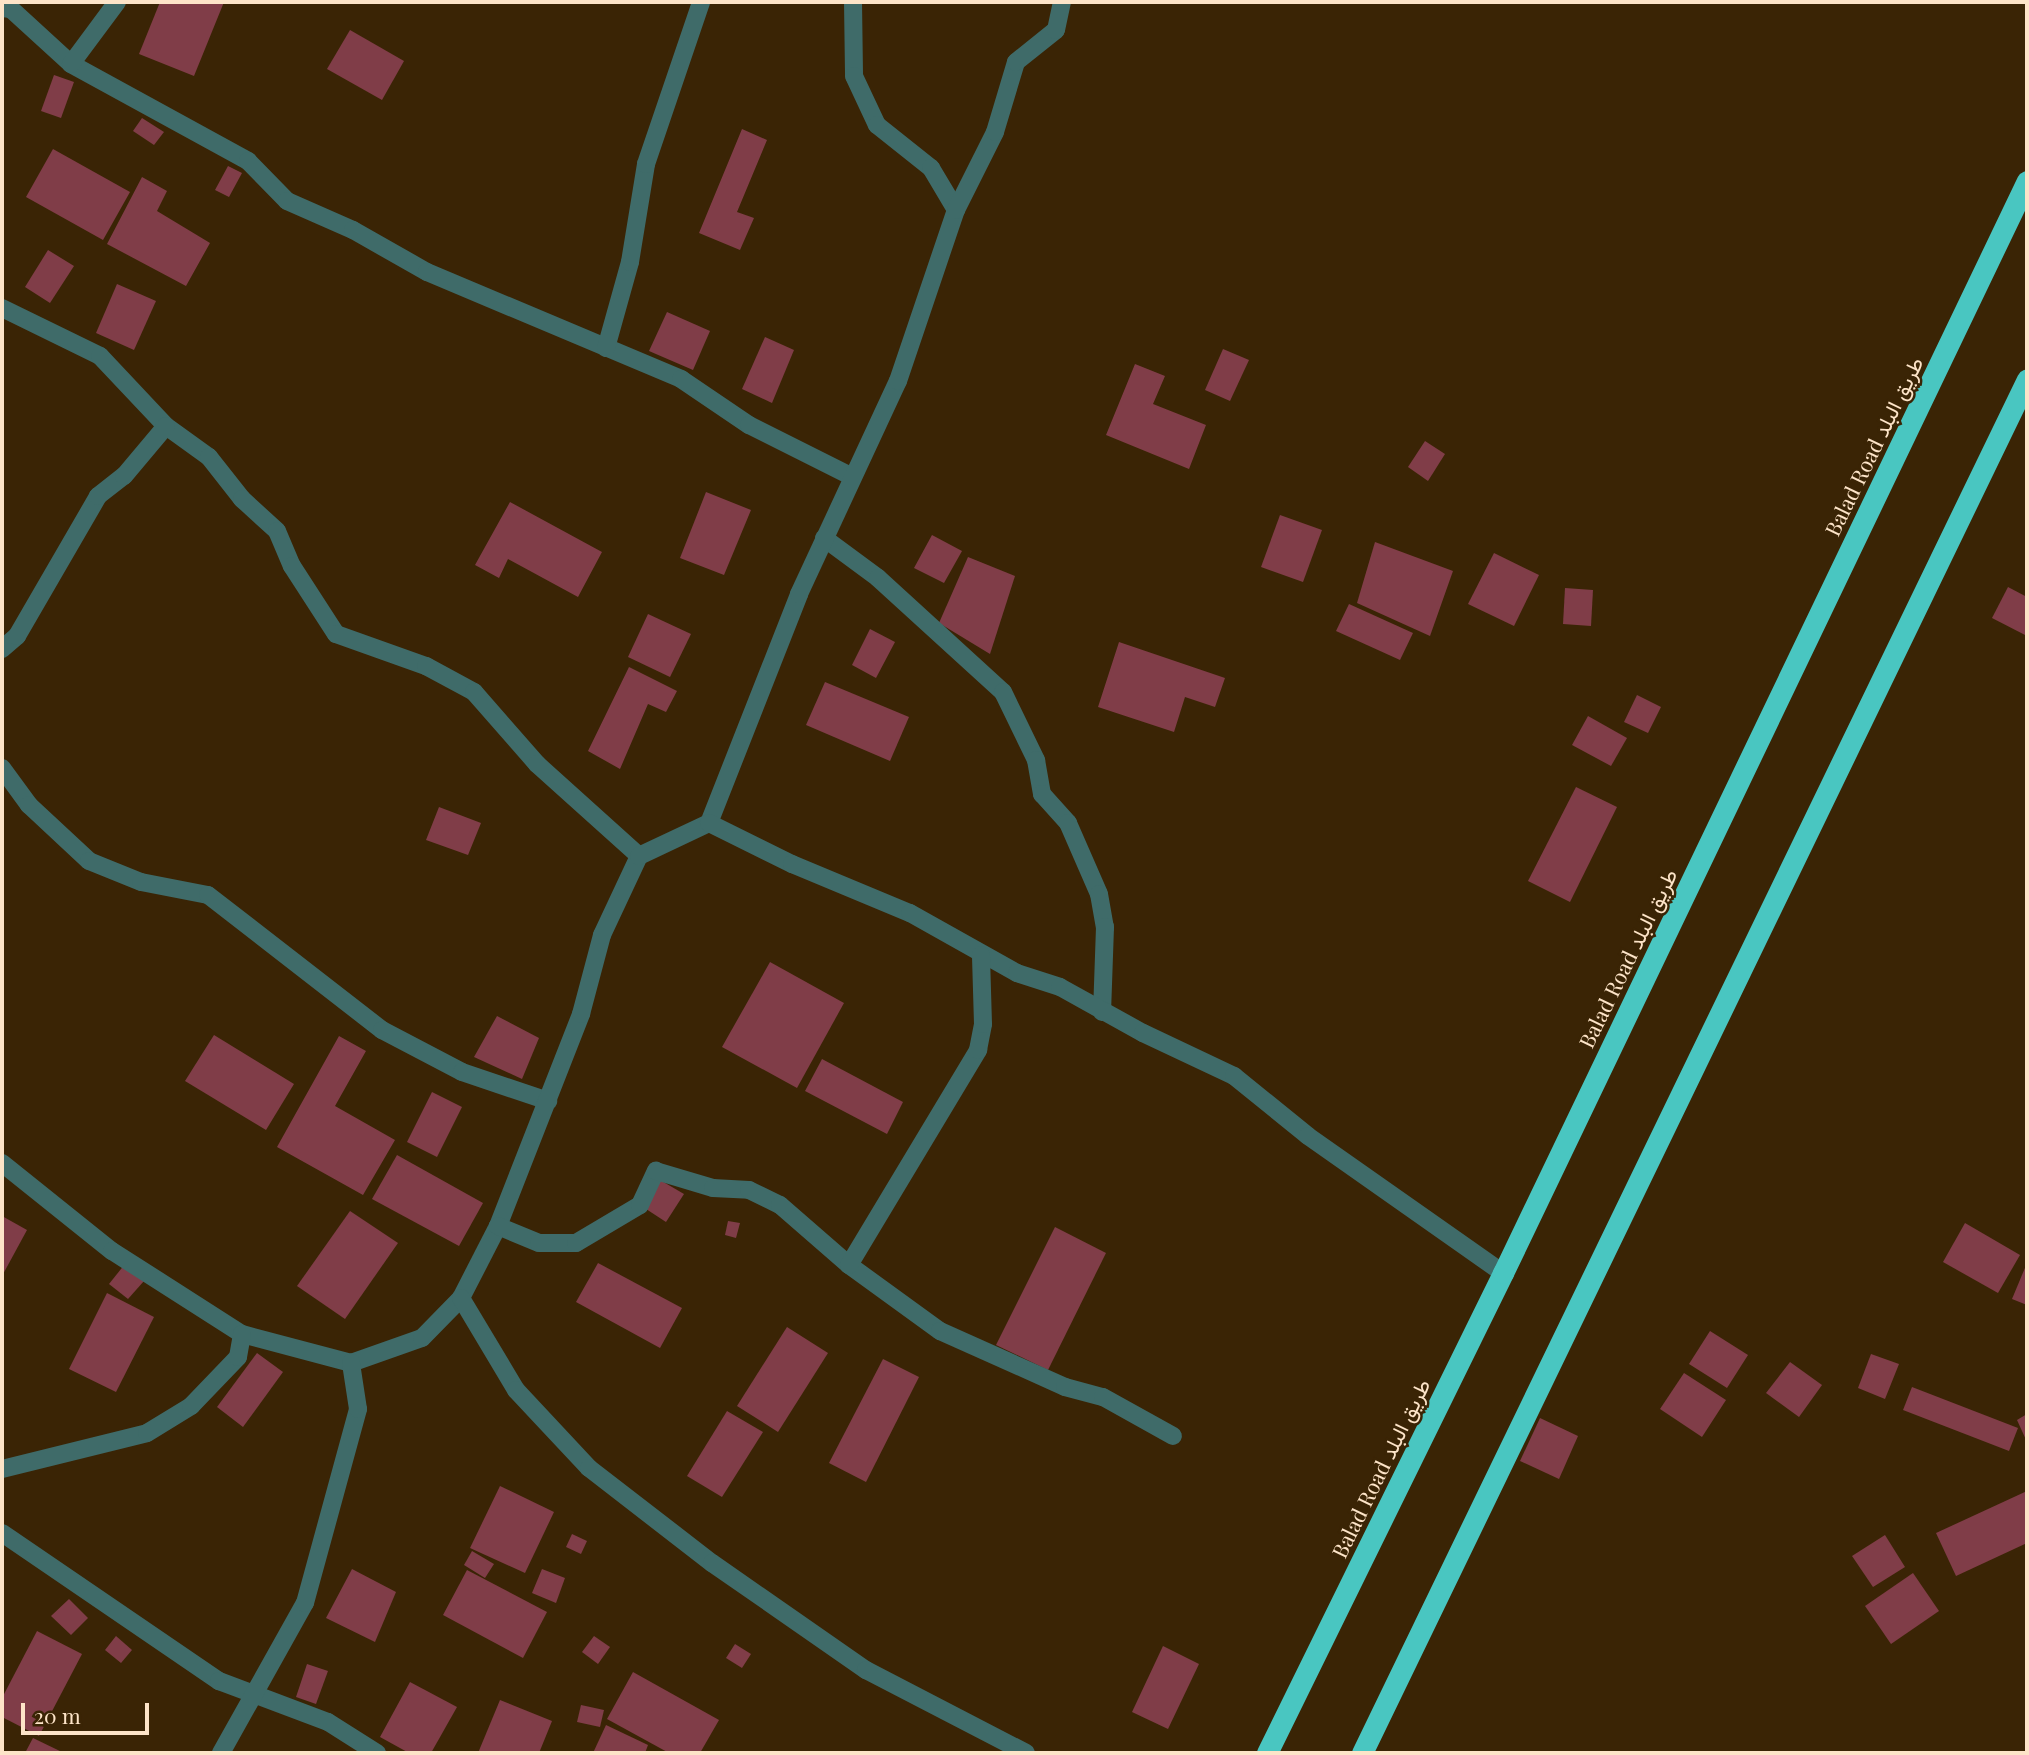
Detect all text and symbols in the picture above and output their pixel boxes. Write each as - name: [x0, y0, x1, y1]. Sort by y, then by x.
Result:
- street label: Balad Road طريق البلد: [1819, 352, 1927, 540]
- street label: Balad Road طريق البلد: [1573, 864, 1681, 1052]
- street label: Balad Road طريق البلد: [1326, 1374, 1434, 1562]
- scale bar: [24, 1688, 152, 1732]
- text: 20 m: [34, 1701, 81, 1729]

